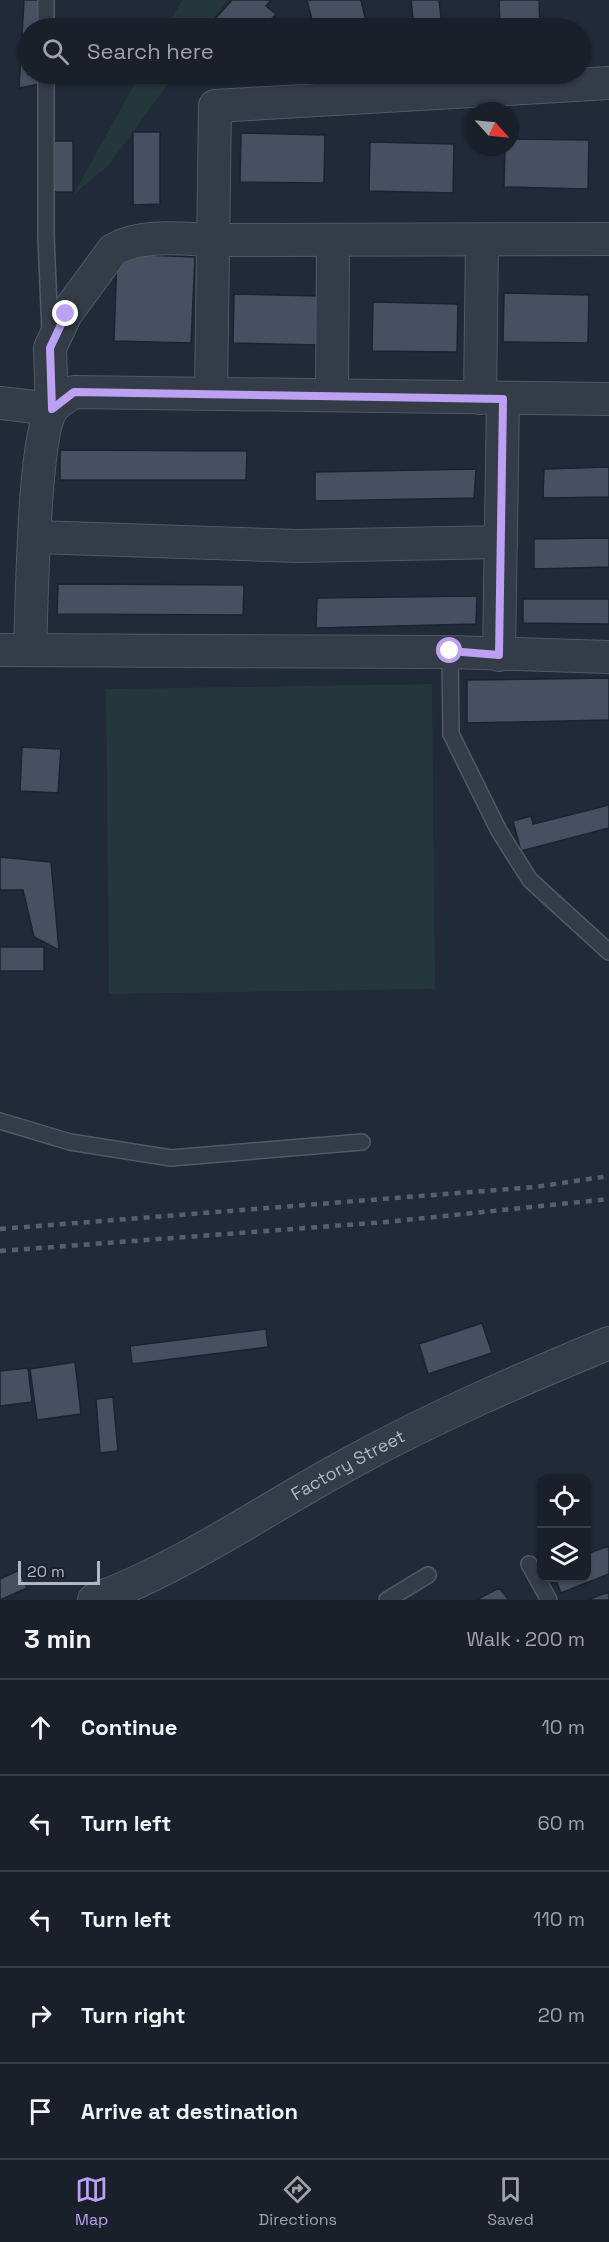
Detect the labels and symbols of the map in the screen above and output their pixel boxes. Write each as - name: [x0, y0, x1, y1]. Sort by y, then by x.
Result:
- north arrow: [465, 102, 519, 156]
- route end: [52, 300, 78, 326]
- route start: [436, 637, 462, 663]
- street label: Factory Street: [287, 1424, 409, 1505]
- scale bar: [18, 1558, 100, 1586]

